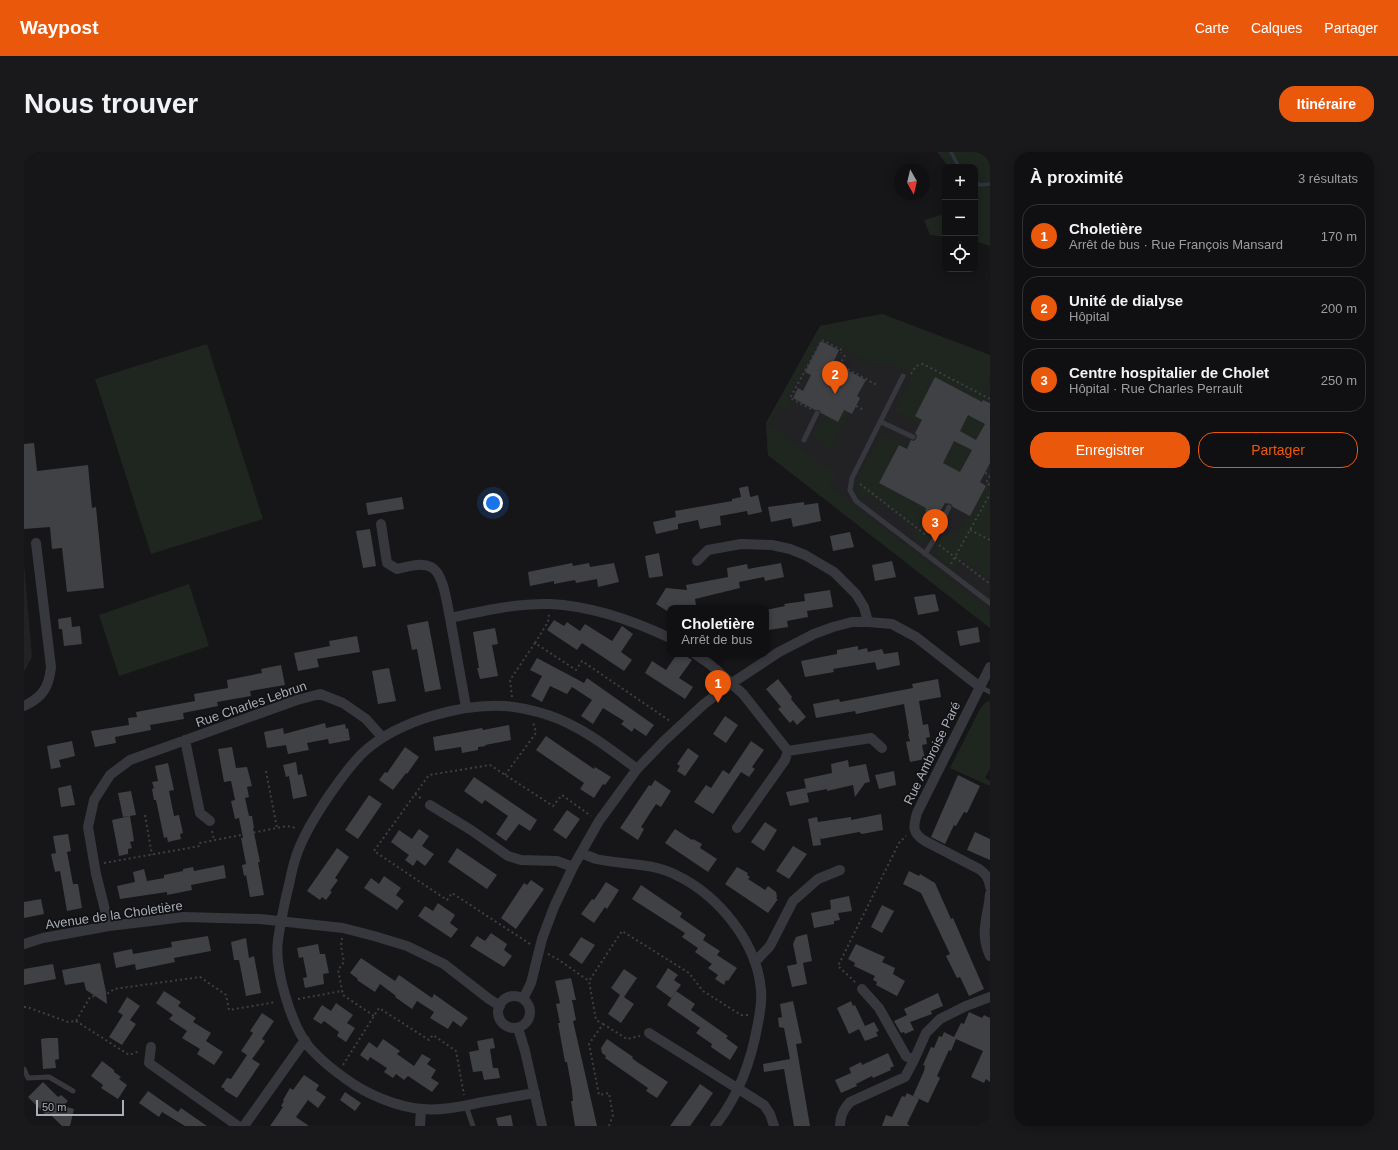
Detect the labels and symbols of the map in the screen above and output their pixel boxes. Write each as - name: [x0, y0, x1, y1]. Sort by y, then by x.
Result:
- north arrow: [894, 164, 930, 200]
- pin: 2: [822, 361, 848, 394]
- your location: [483, 493, 503, 513]
- pin: 3: [922, 509, 948, 542]
- pin: 1: [705, 670, 731, 703]
- street label: Rue Charles Lebrun: [194, 678, 308, 730]
- street label: Rue Ambroise Paré: [901, 699, 963, 807]
- street label: Avenue de la Choletière: [44, 898, 184, 932]
- scale bar: [36, 1098, 124, 1117]

